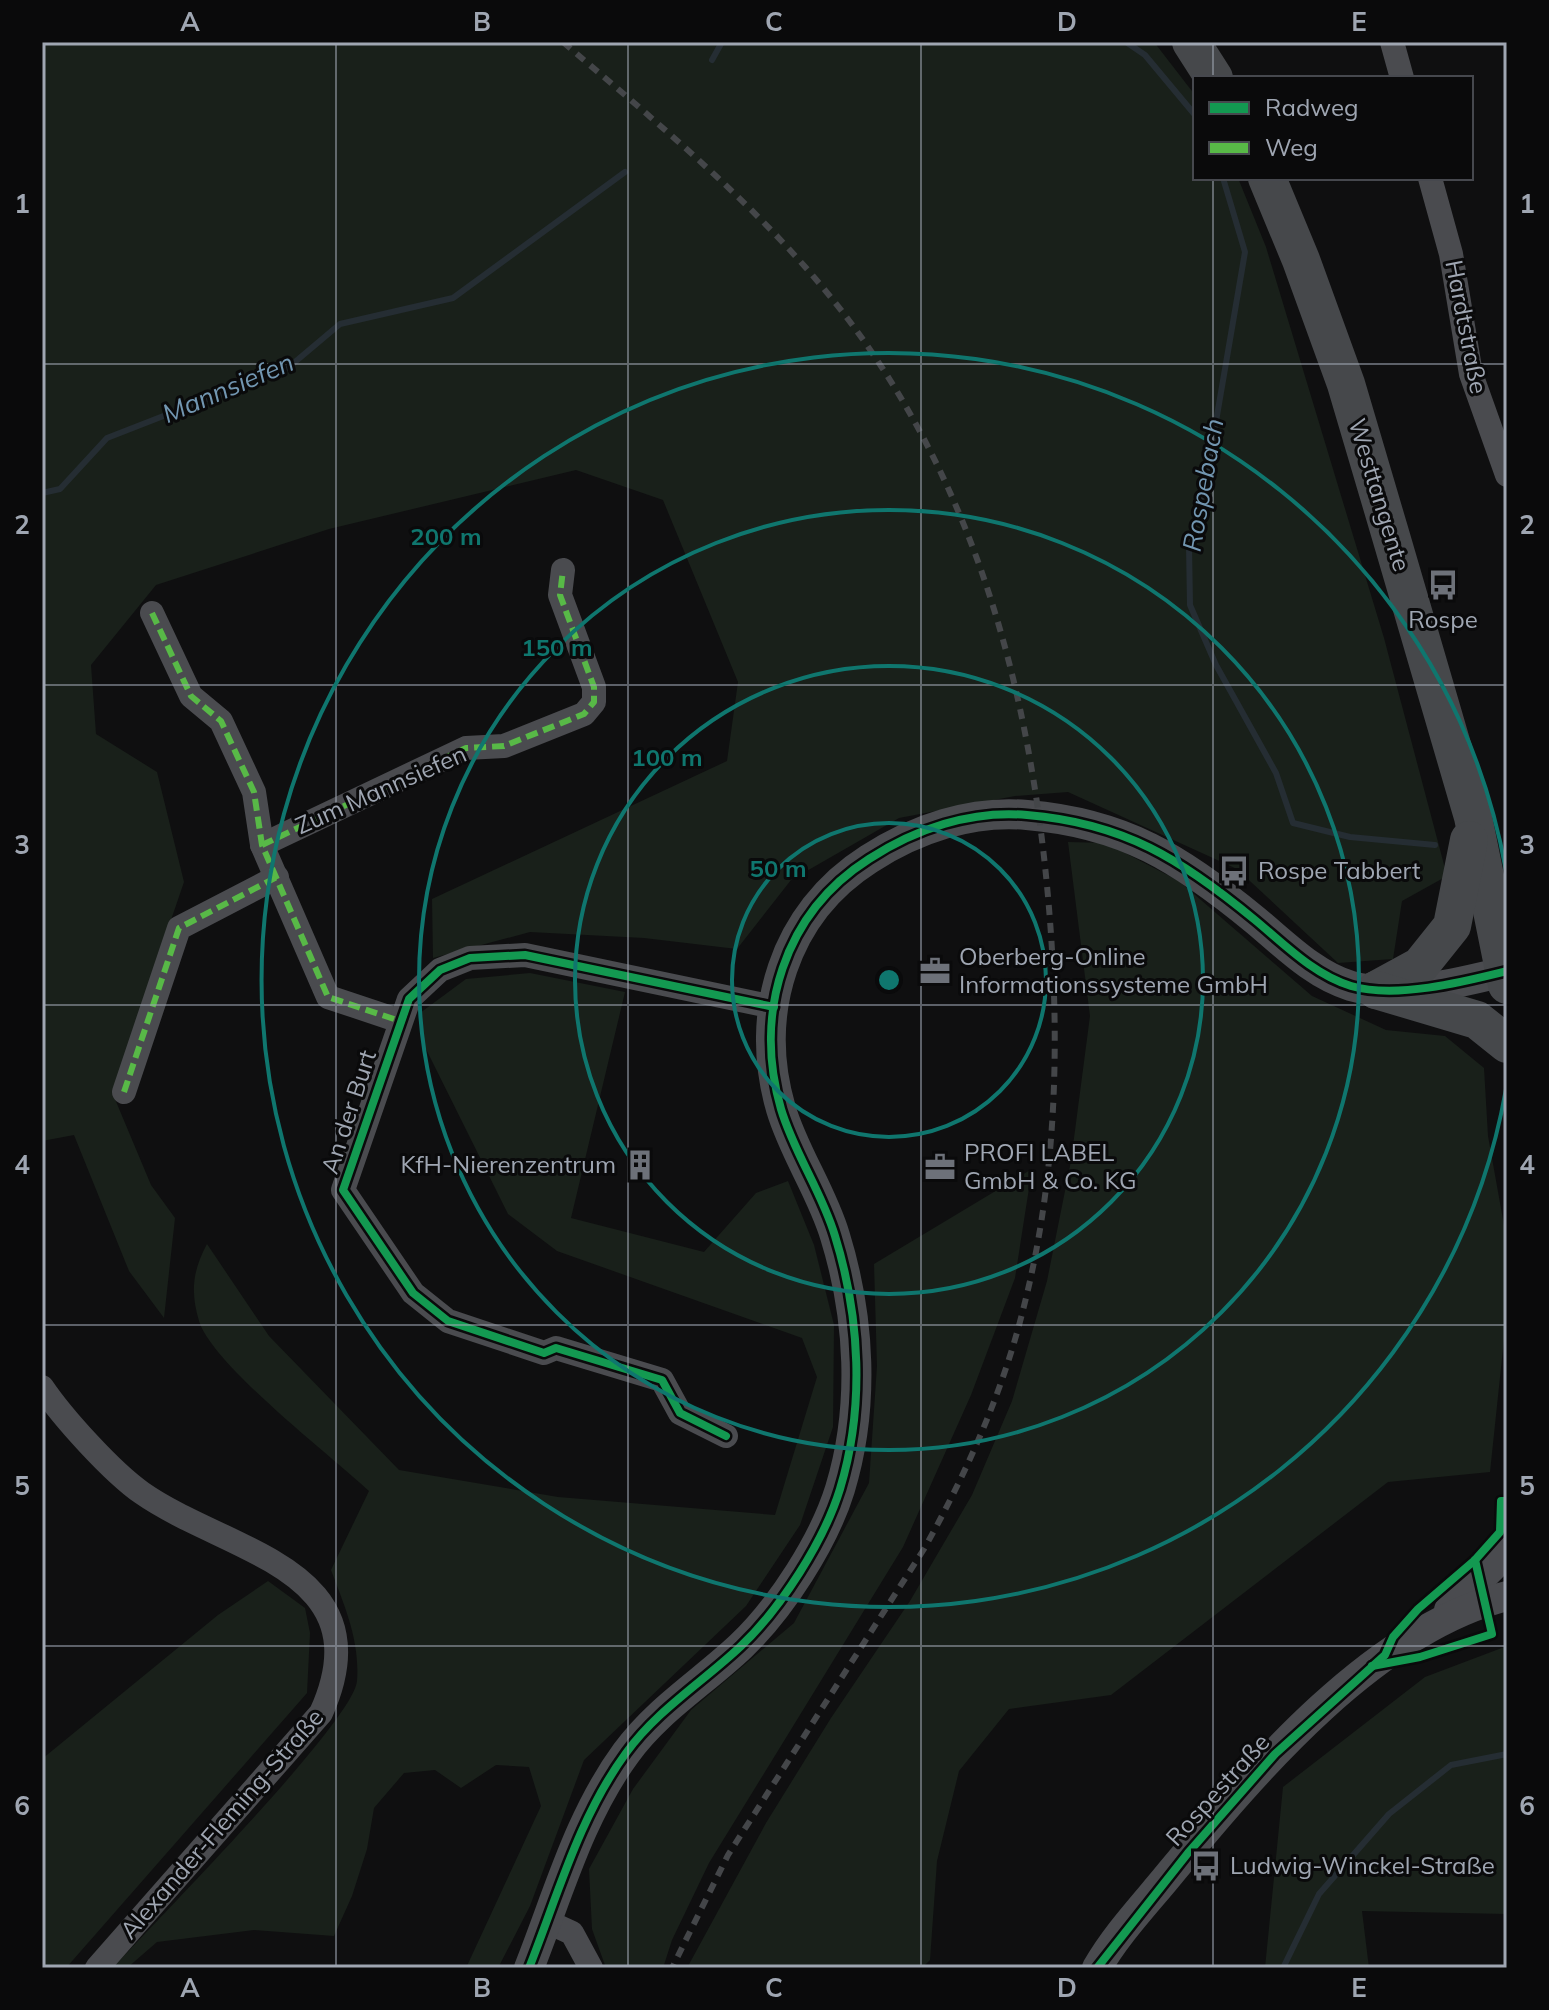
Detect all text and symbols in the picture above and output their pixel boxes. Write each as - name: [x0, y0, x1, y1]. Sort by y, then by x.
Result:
- text: A: [180, 5, 200, 38]
- text: B: [473, 5, 491, 38]
- text: C: [765, 5, 783, 38]
- text: D: [1057, 5, 1077, 38]
- text: E: [1351, 5, 1367, 38]
- legend: [1193, 76, 1473, 180]
- text: Radweg: [1265, 92, 1359, 122]
- text: Weg: [1265, 132, 1318, 162]
- text: 1: [14, 187, 30, 220]
- text: 1: [1519, 187, 1535, 220]
- street label: Hardtstraße: [1439, 257, 1495, 396]
- water label: Mannsiefen: [157, 345, 298, 430]
- street label: Westtangente: [1343, 415, 1417, 575]
- water label: Rospebach: [1175, 416, 1230, 554]
- text: 2: [14, 508, 30, 541]
- text: 2: [1519, 508, 1535, 541]
- text: 200 m: [410, 521, 482, 551]
- bus stop icon: Rospe: [1426, 568, 1460, 602]
- place label: Rospe: [1408, 604, 1478, 634]
- text: 150 m: [521, 632, 593, 662]
- street label: Zum Mannsiefen: [290, 738, 471, 840]
- text: 100 m: [631, 742, 703, 772]
- text: 3: [14, 828, 30, 861]
- text: 3: [1519, 828, 1535, 861]
- text: 50 m: [750, 853, 806, 883]
- bus stop icon: Rospe Tabbert: [1217, 854, 1251, 888]
- place label: Rospe Tabbert: [1258, 855, 1420, 885]
- place label: Oberberg-Online Informationssysteme GmbH: [959, 941, 1268, 999]
- office icon: Oberberg-Online Informationssysteme GmbH: [918, 954, 952, 988]
- centre of rings: [875, 966, 903, 994]
- street label: An der Burt: [314, 1046, 382, 1177]
- place label: PROFI LABEL GmbH & Co. KG: [964, 1137, 1137, 1195]
- text: 4: [14, 1148, 30, 1181]
- building icon: KfH-Nierenzentrum: [623, 1148, 657, 1182]
- text: 4: [1519, 1148, 1535, 1181]
- place label: KfH-Nierenzentrum: [401, 1149, 616, 1179]
- office icon: PROFI LABEL GmbH & Co. KG: [923, 1150, 957, 1184]
- text: 5: [14, 1469, 30, 1502]
- text: 5: [1519, 1469, 1535, 1502]
- street label: Alexander-Fleming-Straße: [113, 1702, 329, 1945]
- street label: Rospestraße: [1159, 1727, 1276, 1852]
- text: 6: [14, 1789, 30, 1822]
- text: 6: [1519, 1789, 1535, 1822]
- bus stop icon: Ludwig-Winckel-Straße: [1189, 1849, 1223, 1883]
- place label: Ludwig-Winckel-Straße: [1230, 1850, 1495, 1880]
- text: A: [180, 1971, 200, 2004]
- text: B: [473, 1971, 491, 2004]
- text: C: [765, 1971, 783, 2004]
- text: D: [1057, 1971, 1077, 2004]
- text: E: [1351, 1971, 1367, 2004]

